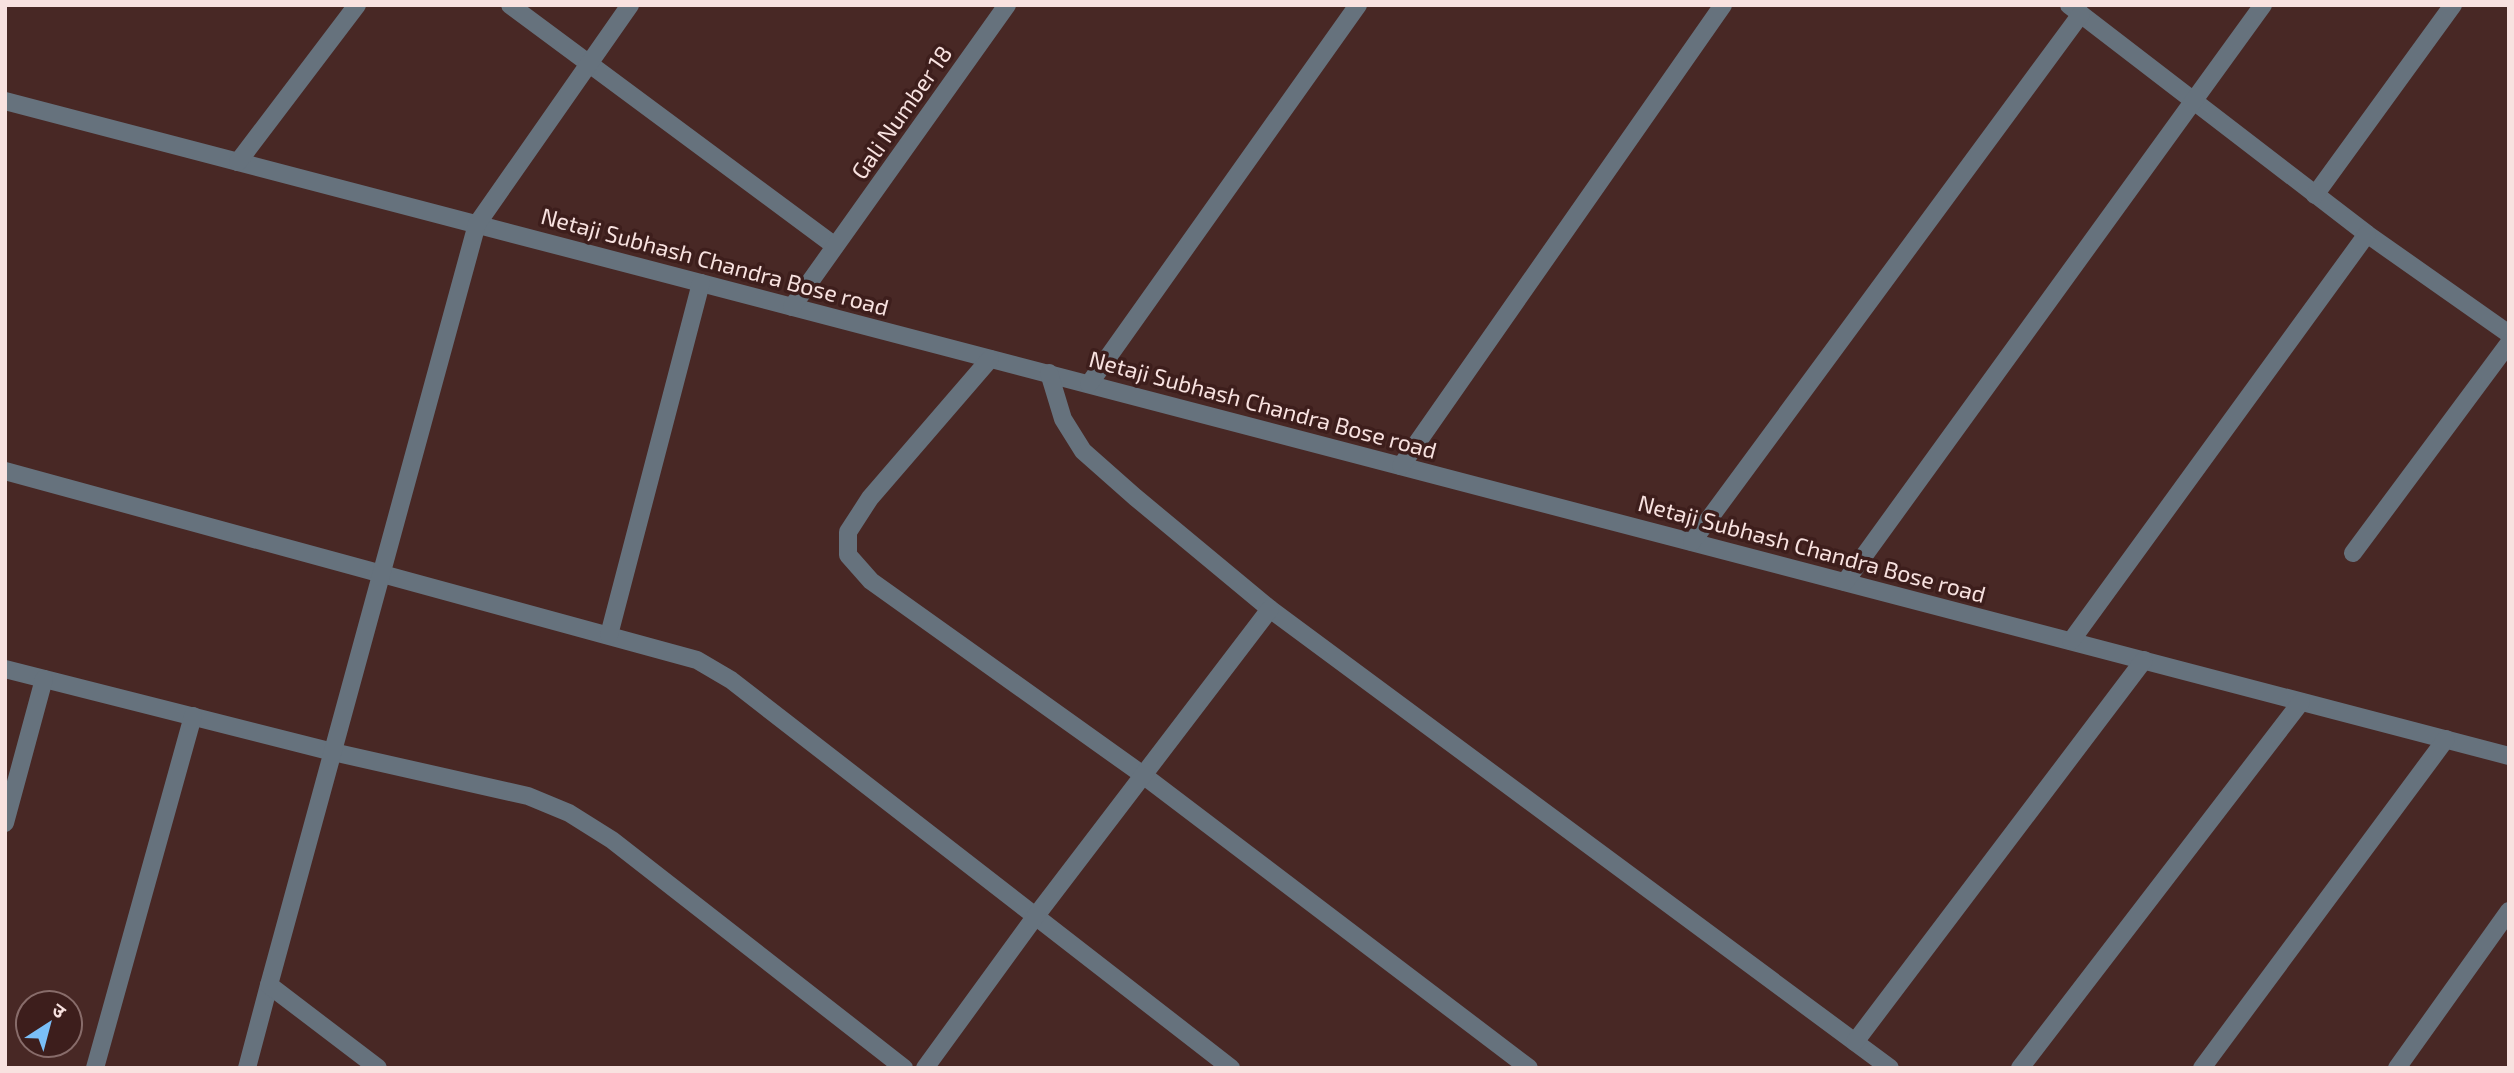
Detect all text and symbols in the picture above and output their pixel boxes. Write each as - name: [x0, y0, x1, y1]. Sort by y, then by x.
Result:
- street label: Gali Number 18: [845, 40, 957, 184]
- street label: Netaji Subhash Chandra Bose road: [538, 201, 892, 321]
- street label: Netaji Subhash Chandra Bose road: [1086, 344, 1440, 464]
- street label: Netaji Subhash Chandra Bose road: [1635, 488, 1989, 608]
- north arrow: [14, 989, 84, 1059]
- text: उ: [48, 997, 71, 1023]

